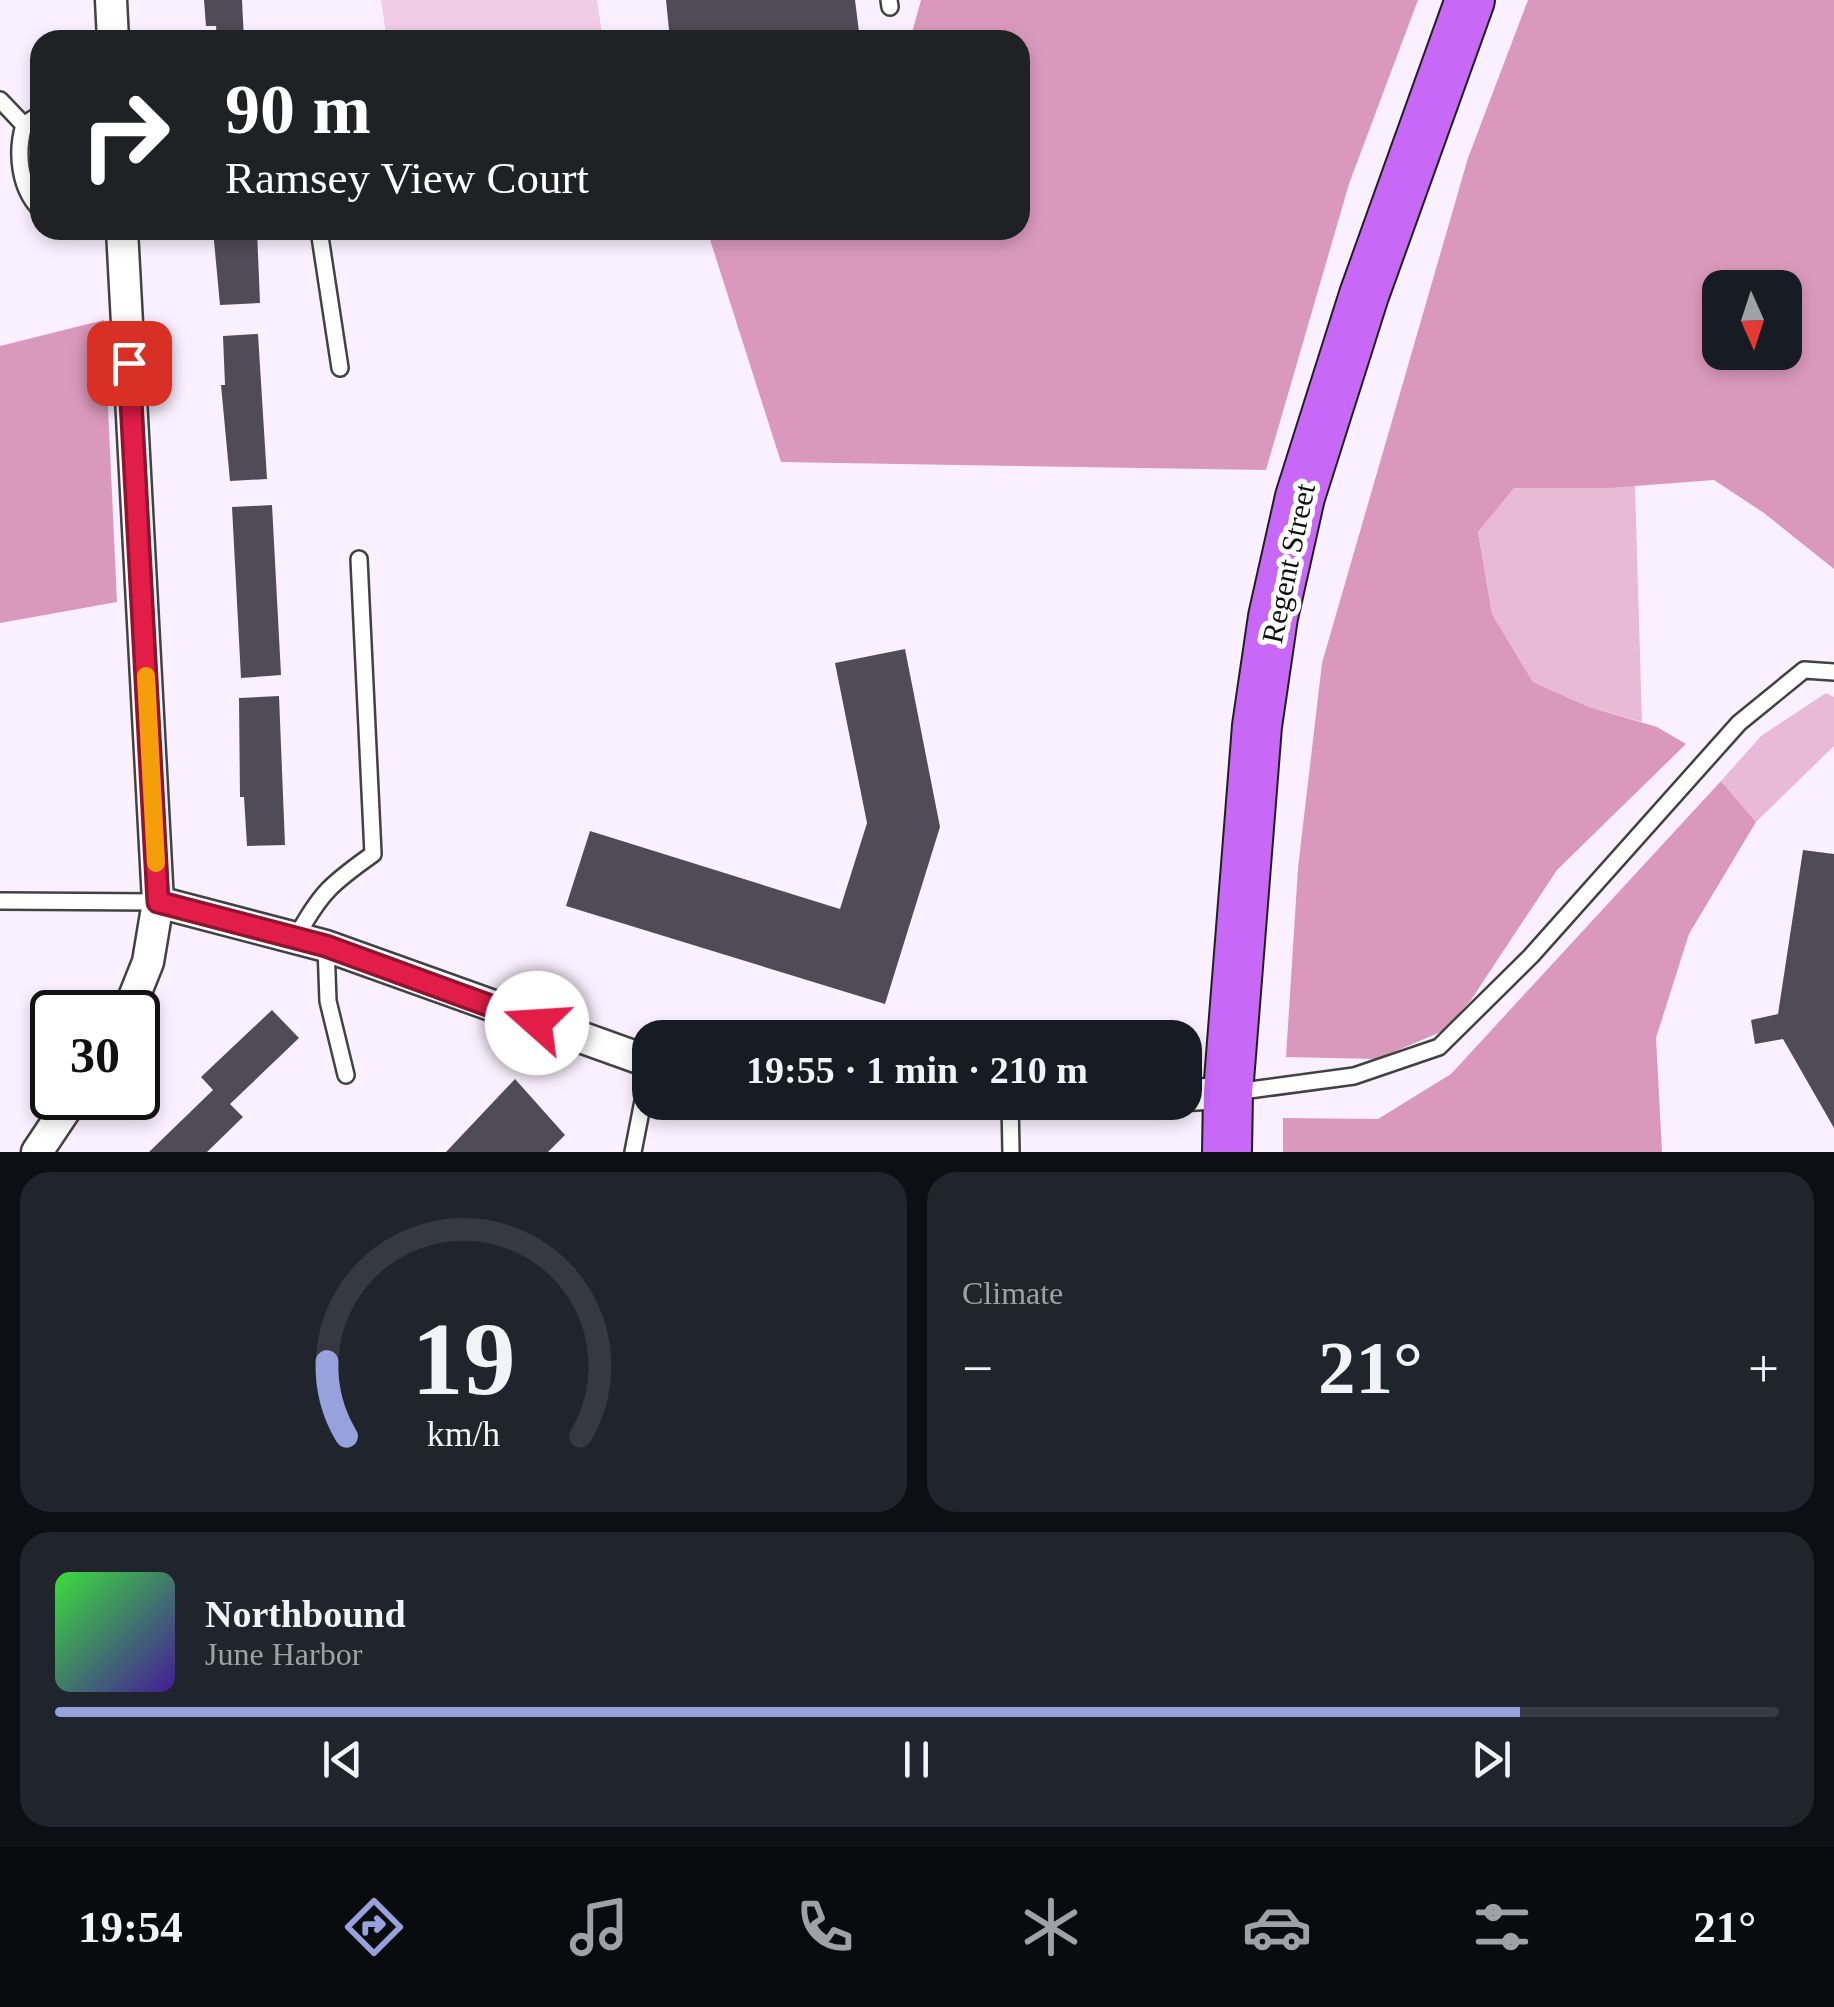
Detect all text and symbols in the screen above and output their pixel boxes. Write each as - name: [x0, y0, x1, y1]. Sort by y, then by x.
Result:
- icon: right: [60, 70, 190, 200]
- text: 90 m: [225, 71, 371, 148]
- text: Ramsey View Court: [225, 153, 589, 203]
- north arrow: [1702, 270, 1802, 370]
- map controls: [1702, 270, 1802, 370]
- pin: [87, 321, 172, 406]
- icon: arrive: [102, 336, 157, 391]
- street label: Regent Street: [1255, 479, 1321, 646]
- position arrow: [485, 971, 589, 1075]
- speed limit sign: 30: [30, 990, 160, 1120]
- text: 19:55 · 1 min · 210 m: [746, 1049, 1088, 1091]
- text: Climate: [962, 1275, 1063, 1311]
- text: 19: [412, 1301, 516, 1416]
- text: 21°: [1318, 1326, 1423, 1409]
- text: −: [962, 1338, 993, 1399]
- text: +: [1748, 1338, 1779, 1399]
- text: km/h: [427, 1414, 500, 1454]
- text: Northbound: [205, 1593, 406, 1635]
- text: June Harbor: [205, 1636, 362, 1672]
- icon: previous: [315, 1732, 370, 1787]
- icon: pause: [889, 1732, 944, 1787]
- icon: next: [1464, 1732, 1519, 1787]
- icon: directions: [339, 1892, 409, 1962]
- icon: music: [564, 1892, 634, 1962]
- icon: phone: [790, 1892, 860, 1962]
- icon: climate: [1016, 1892, 1086, 1962]
- icon: car: [1242, 1892, 1312, 1962]
- icon: filters: [1467, 1892, 1537, 1962]
- text: 19:54: [78, 1902, 183, 1952]
- text: 21°: [1693, 1902, 1756, 1952]

